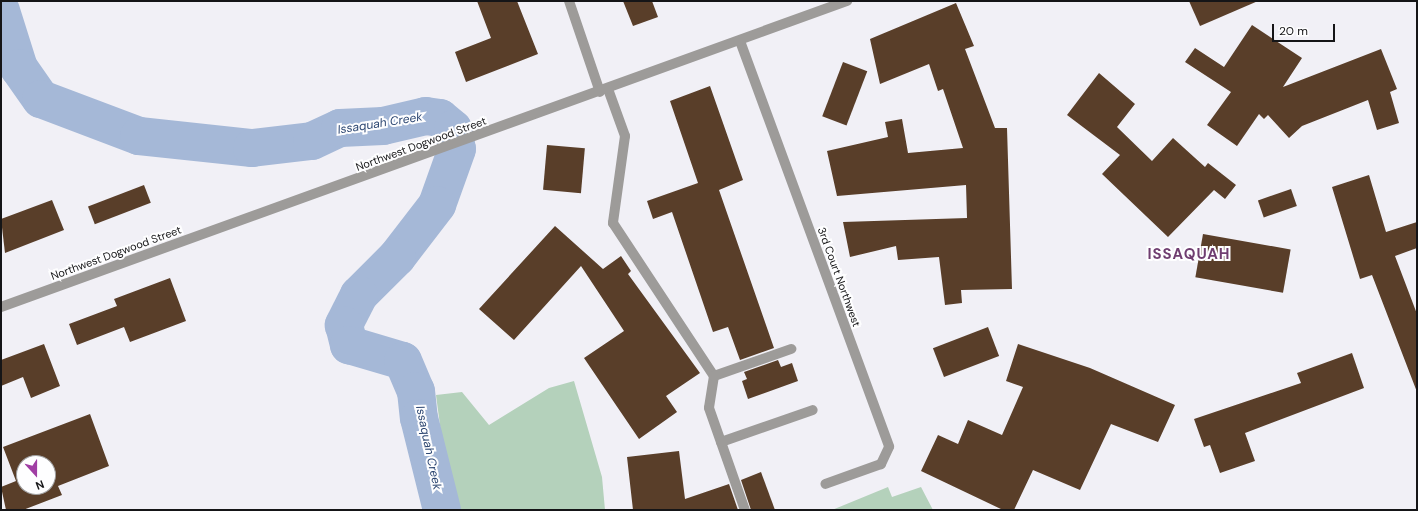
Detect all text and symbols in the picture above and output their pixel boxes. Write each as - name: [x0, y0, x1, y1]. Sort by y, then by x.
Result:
- scale bar: [1274, 16, 1337, 42]
- text: 20 m: [1279, 23, 1308, 39]
- water label: Issaquah Creek: [337, 110, 423, 138]
- street label: Northwest Dogwood Street: [354, 114, 488, 174]
- street label: Northwest Dogwood Street: [49, 223, 183, 283]
- street label: 3rd Court Northwest: [815, 225, 863, 329]
- district label: ISSAQUAH: [1147, 246, 1231, 264]
- water label: Issaquah Creek: [412, 405, 444, 491]
- north arrow: [16, 455, 56, 495]
- text: N: [34, 477, 46, 493]

